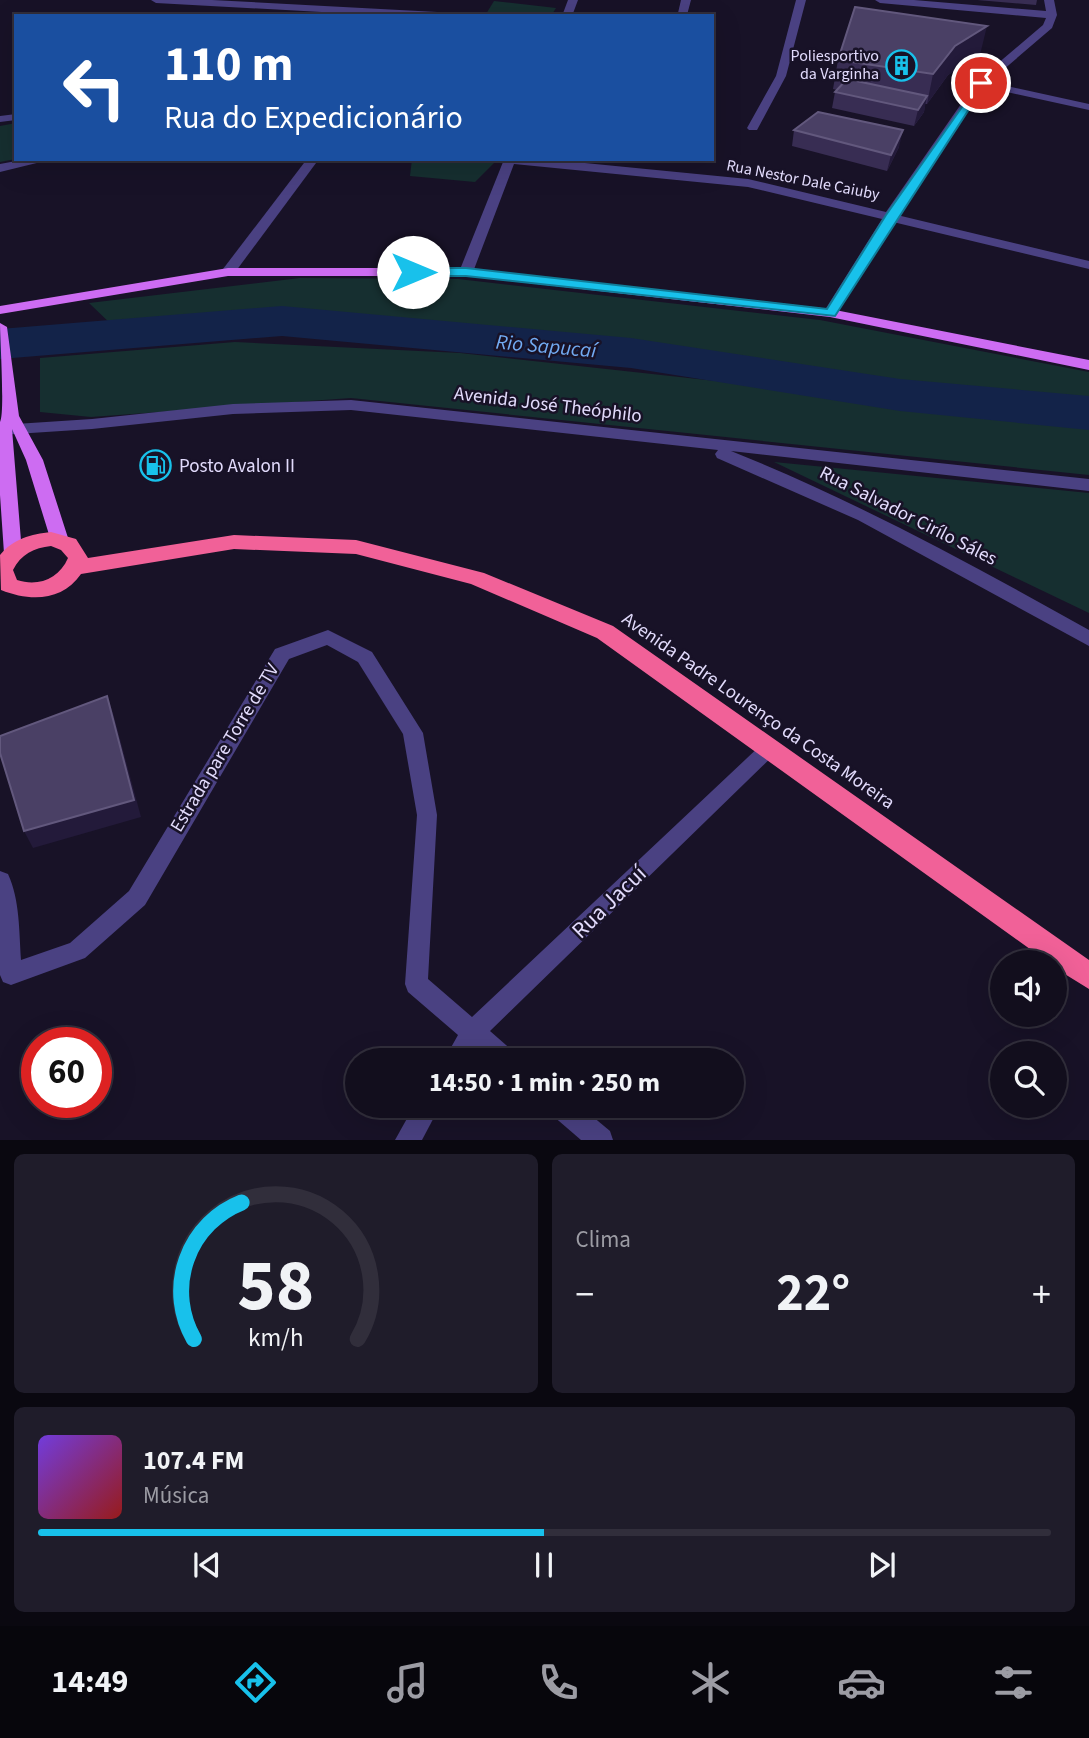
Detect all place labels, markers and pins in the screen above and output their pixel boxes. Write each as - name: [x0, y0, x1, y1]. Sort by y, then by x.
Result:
- place label: Poliesportivo da Varginha: [790, 45, 879, 85]
- building icon: Poliesportivo da Varginha: [885, 48, 919, 82]
- pin: [951, 53, 1011, 113]
- fuel station icon: Posto Avalon II: [139, 449, 173, 483]
- place label: Posto Avalon II: [179, 453, 295, 480]

